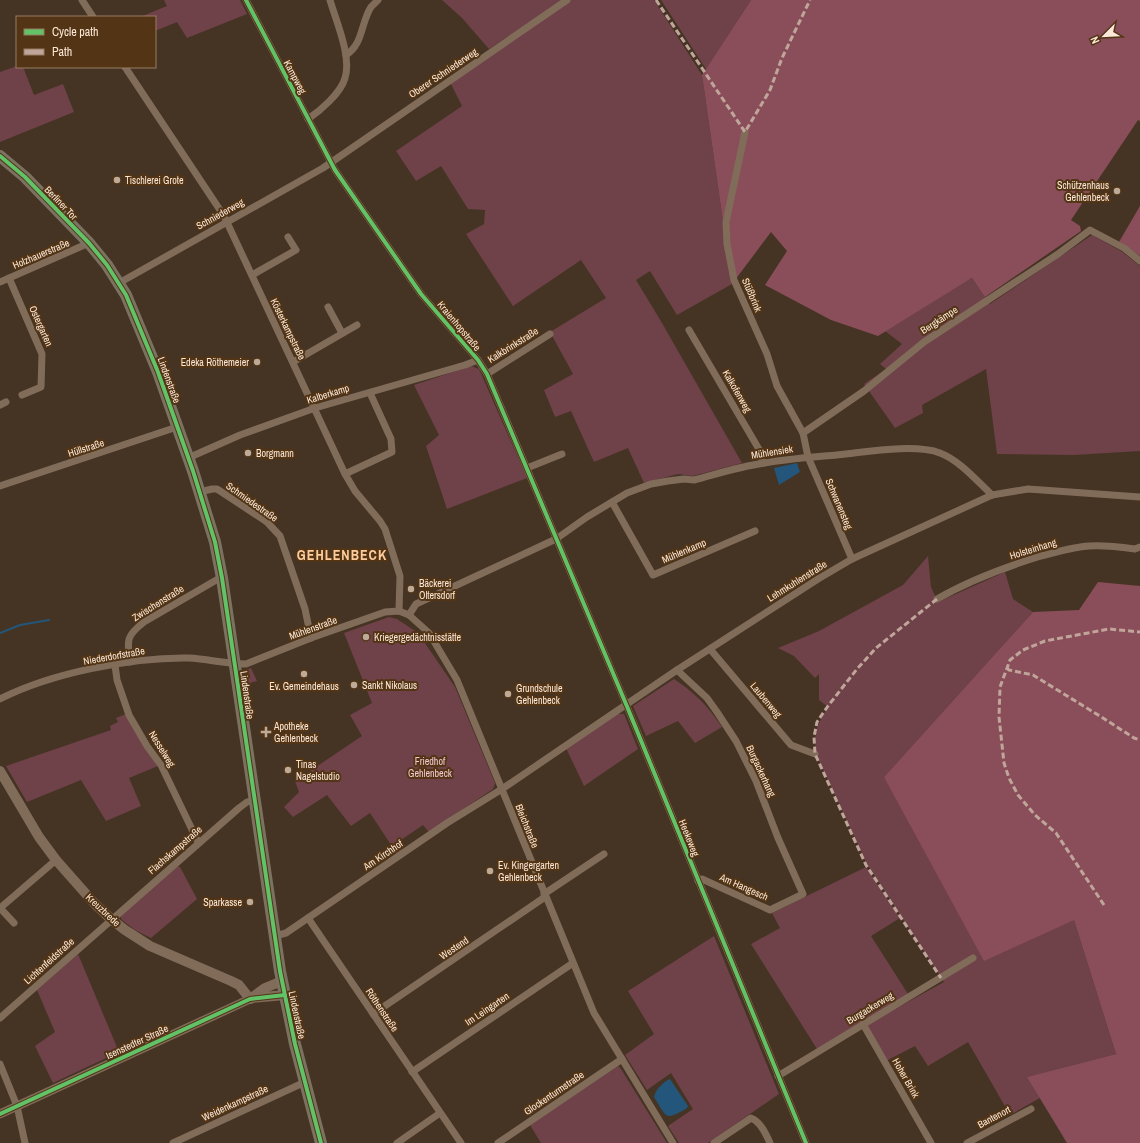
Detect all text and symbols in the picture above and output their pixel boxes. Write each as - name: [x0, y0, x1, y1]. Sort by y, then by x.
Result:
- legend: [16, 16, 156, 68]
- north arrow: [1084, 16, 1124, 56]
- text: Cycle path: [52, 24, 99, 40]
- text: N: [1087, 34, 1103, 46]
- text: Path: [52, 44, 72, 60]
- street label: Oberer Schniederweg: [406, 45, 480, 101]
- street label: Kampweg: [281, 58, 310, 97]
- place label: Tischlerei Grote: [125, 174, 184, 187]
- marker: Tischlerei Grote: [112, 175, 122, 185]
- place label: Schützenhaus Gehlenbeck: [1057, 179, 1110, 204]
- street label: Berliner Tor: [42, 183, 81, 223]
- marker: Schützenhaus Gehlenbeck: [1112, 186, 1122, 196]
- street label: Schniederweg: [194, 195, 246, 232]
- street label: Holzhauerstraße: [11, 236, 72, 272]
- street label: Stüßbrink: [739, 276, 765, 315]
- street label: Kösterkampstraße: [267, 296, 309, 362]
- street label: Kraienhopstraße: [434, 298, 484, 354]
- street label: Bergkämpe: [918, 303, 960, 337]
- street label: Ostergarten: [26, 304, 56, 348]
- street label: Kalkbrinkstraße: [485, 324, 541, 366]
- street label: Lindenstraße: [155, 355, 184, 405]
- place label: Edeka Röthemeier: [181, 356, 249, 369]
- marker: Edeka Röthemeier: [252, 357, 262, 367]
- street label: Kalkofenweg: [720, 367, 755, 415]
- street label: Kalberkamp: [305, 381, 351, 407]
- street label: Hüllstraße: [66, 436, 106, 460]
- street label: Mühlensiek: [750, 442, 795, 462]
- place label: Borgmann: [256, 447, 294, 460]
- marker: Borgmann: [243, 448, 253, 458]
- street label: Schwanensteg: [823, 477, 856, 532]
- street label: Schmiedestraße: [224, 479, 281, 525]
- street label: Mühlenkamp: [660, 536, 709, 566]
- street label: Holsteinhang: [1008, 536, 1058, 562]
- district label: GEHLENBECK: [297, 546, 387, 564]
- street label: Lehmkuhlenstraße: [765, 557, 830, 605]
- place label: Bäckerei Oltersdorf: [419, 577, 456, 602]
- street label: Zwischenstraße: [130, 582, 187, 624]
- marker: Bäckerei Oltersdorf: [406, 584, 416, 594]
- street label: Mühlenstraße: [287, 613, 339, 643]
- place label: Kriegergedächtnisstätte: [374, 631, 462, 644]
- marker: Kriegergedächtnisstätte: [361, 632, 371, 642]
- street label: Niederdorfstraße: [82, 644, 146, 668]
- marker: Ev. Gemeindehaus: [299, 669, 309, 679]
- street label: Lindenstraße: [237, 670, 257, 720]
- place label: Sankt Nikolaus: [362, 679, 417, 692]
- place label: Ev. Gemeindehaus: [269, 680, 339, 693]
- marker: Sankt Nikolaus: [349, 680, 359, 690]
- street label: Laubenweg: [747, 680, 785, 721]
- place label: Grundschule Gehlenbeck: [516, 682, 563, 707]
- marker: Grundschule Gehlenbeck: [503, 689, 513, 699]
- place label: Apotheke Gehlenbeck: [273, 720, 319, 745]
- marker: Apotheke Gehlenbeck: [261, 727, 271, 737]
- street label: Nesselweg: [146, 729, 178, 770]
- street label: Burgackerhang: [743, 743, 779, 799]
- park label: Friedhof Gehlenbeck: [408, 755, 453, 780]
- place label: Tinas Nagelstudio: [296, 758, 340, 783]
- marker: Tinas Nagelstudio: [283, 765, 293, 775]
- street label: Bleichstraße: [512, 802, 542, 850]
- street label: Heekeweg: [676, 818, 702, 859]
- street label: Flachskampstraße: [145, 823, 205, 877]
- street label: Am Kirchhof: [360, 837, 406, 874]
- place label: Ev. Kingergarten Gehlenbeck: [498, 859, 559, 884]
- marker: Ev. Kingergarten Gehlenbeck: [485, 866, 495, 876]
- street label: Am Hangesch: [717, 870, 770, 903]
- street label: Kreuzbrede: [83, 891, 123, 930]
- place label: Sparkasse: [203, 896, 242, 909]
- marker: Sparkasse: [245, 897, 255, 907]
- street label: Westend: [437, 934, 471, 962]
- street label: Lichtenfeldstraße: [21, 935, 77, 987]
- street label: Röthenstraße: [363, 986, 402, 1035]
- street label: Im Leingarten: [462, 989, 512, 1029]
- street label: Burgackerweg: [844, 989, 896, 1027]
- street label: Lindenstraße: [286, 990, 308, 1040]
- street label: Isenstedter Straße: [104, 1022, 171, 1062]
- street label: Hoher Brink: [889, 1056, 923, 1101]
- street label: Glockenturmstraße: [521, 1068, 587, 1118]
- street label: Weidenkampstraße: [200, 1082, 271, 1124]
- street label: Bantenort: [975, 1103, 1013, 1131]

